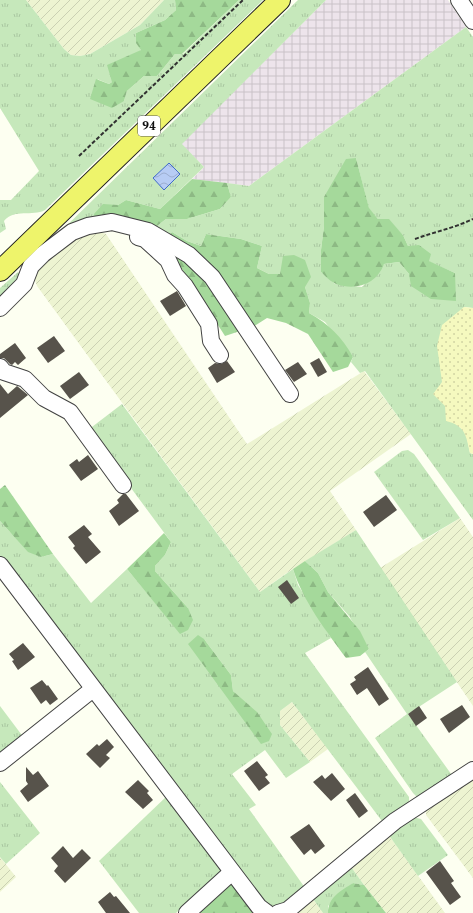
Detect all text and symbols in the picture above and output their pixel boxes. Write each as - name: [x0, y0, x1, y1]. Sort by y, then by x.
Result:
- road number: 94: [138, 116, 160, 136]

